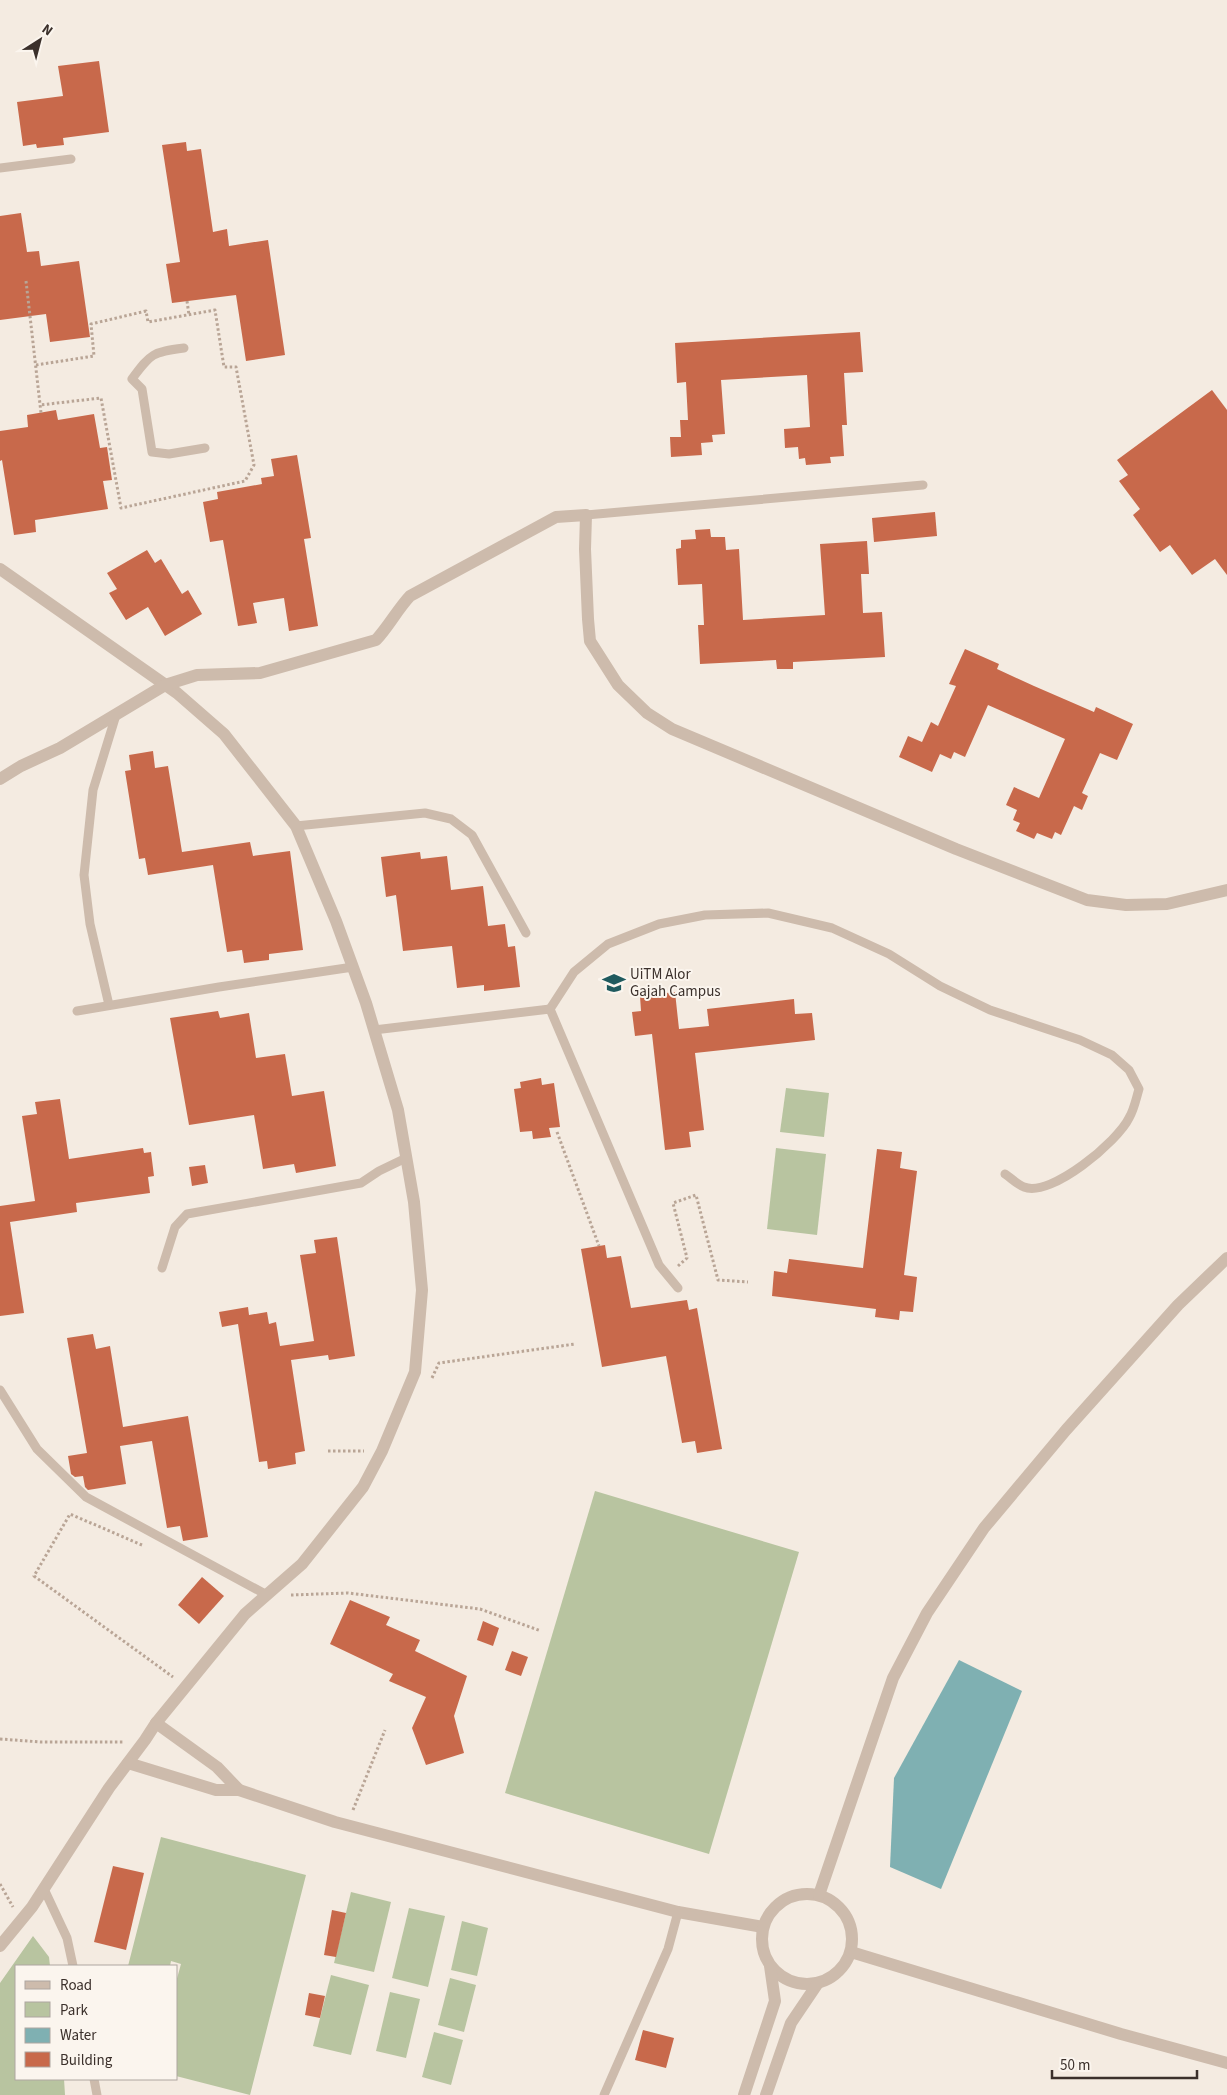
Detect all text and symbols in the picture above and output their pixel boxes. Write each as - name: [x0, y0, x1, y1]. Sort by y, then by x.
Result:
- north arrow: [15, 15, 65, 65]
- text: N: [37, 19, 57, 41]
- place label: UiTM Alor Gajah Campus: [630, 964, 721, 1002]
- school or university icon: UiTM Alor Gajah Campus: [601, 970, 627, 996]
- legend: [15, 1965, 178, 2080]
- text: Road: [60, 1975, 92, 1996]
- text: Park: [60, 2000, 89, 2021]
- text: Water: [60, 2025, 97, 2046]
- scale bar: [1052, 2048, 1197, 2080]
- text: Building: [60, 2050, 113, 2071]
- text: 50 m: [1060, 2055, 1090, 2076]

